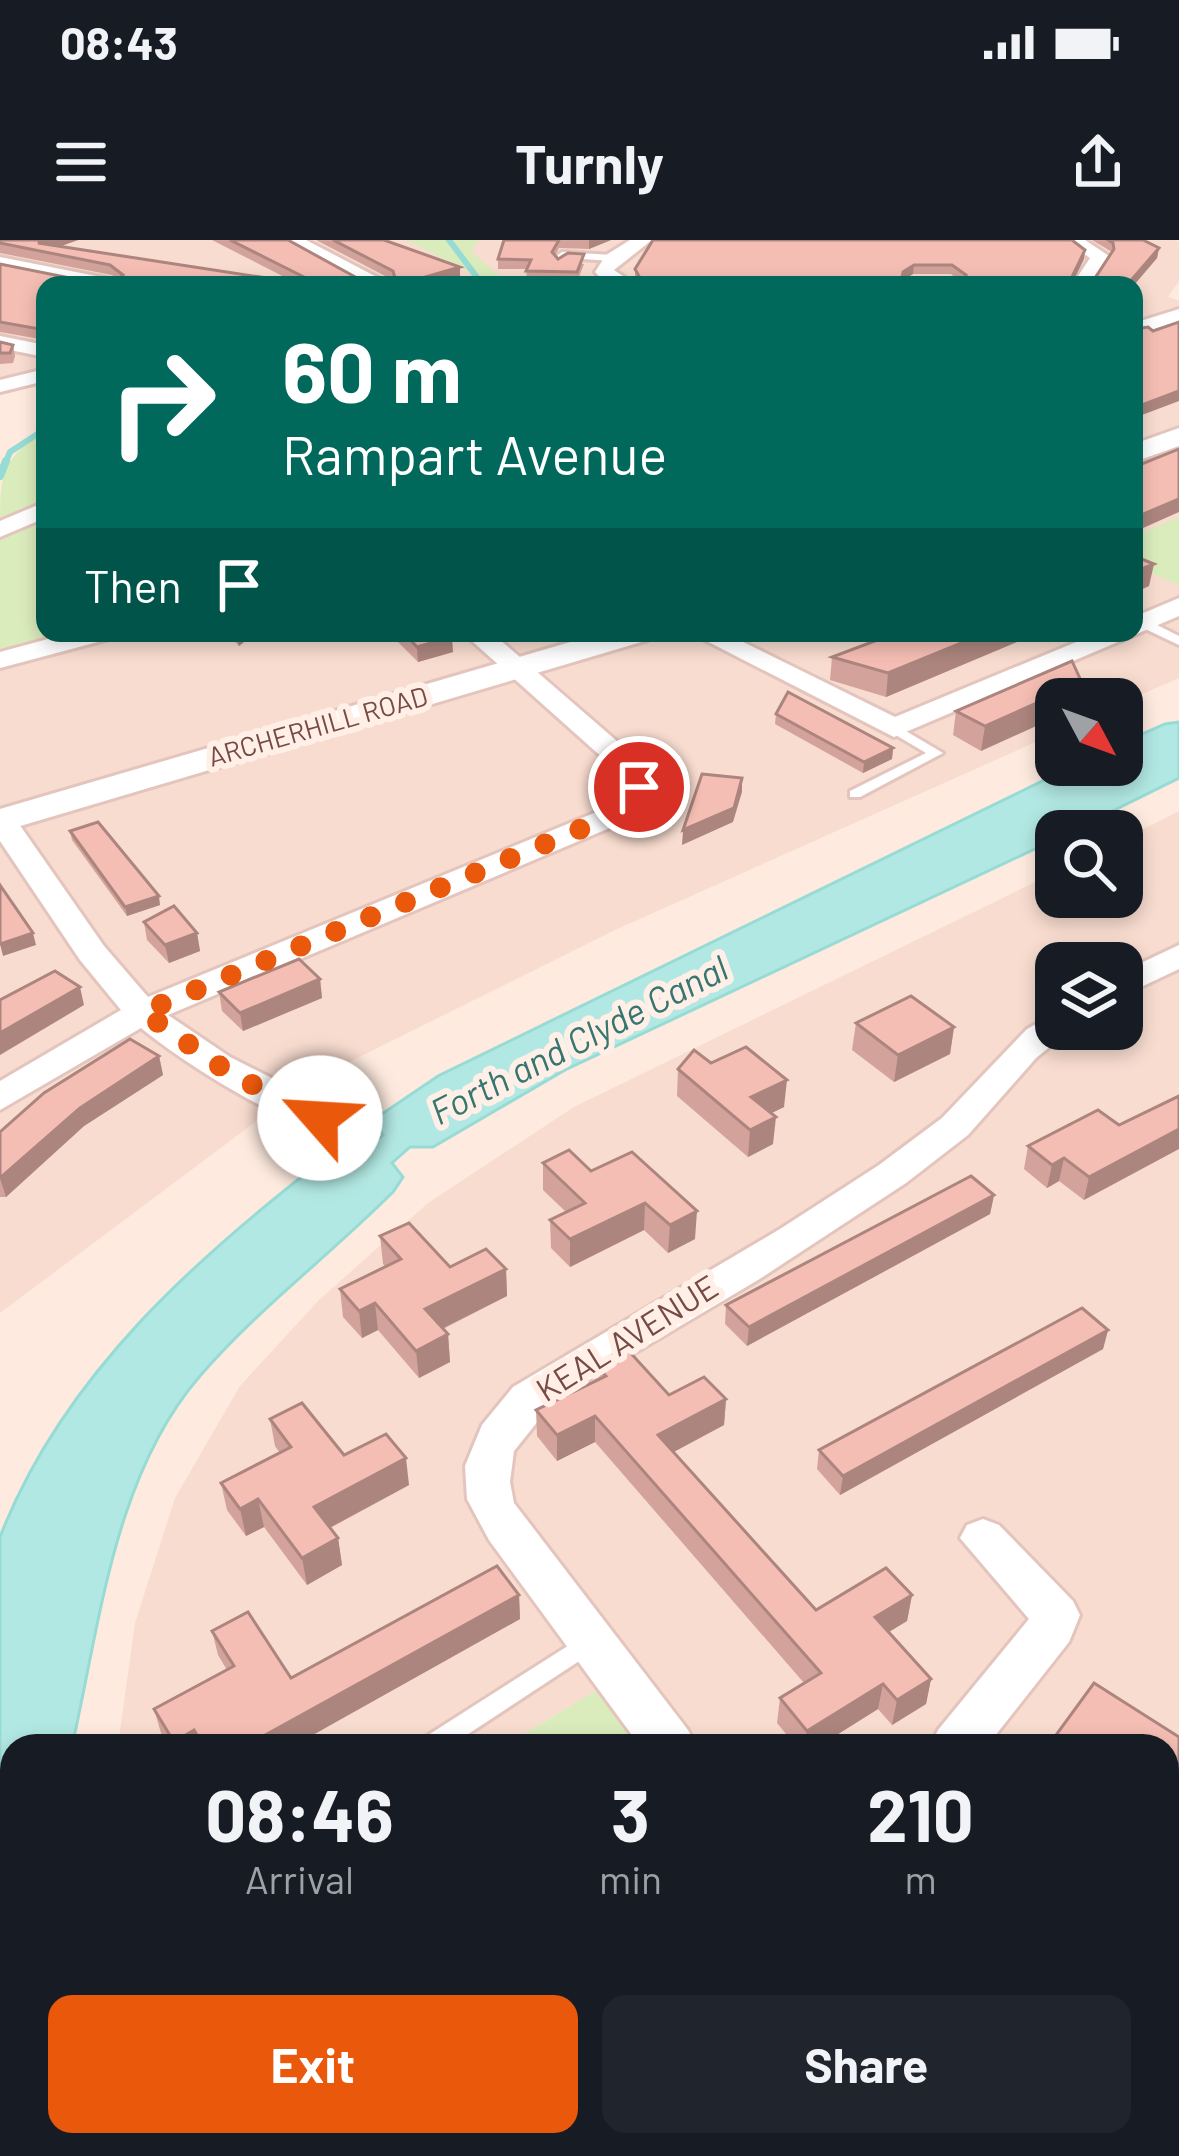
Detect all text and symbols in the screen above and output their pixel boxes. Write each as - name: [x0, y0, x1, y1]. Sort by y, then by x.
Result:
- text: 08:43: [60, 15, 178, 69]
- icon: menu: [48, 129, 114, 195]
- icon: share: [1065, 129, 1131, 195]
- text: Turnly: [515, 130, 664, 195]
- text: 60 m: [282, 319, 462, 420]
- icon: right: [84, 324, 240, 480]
- text: Rampart Avenue: [282, 421, 667, 486]
- icon: arrive: [206, 552, 272, 618]
- text: Then: [84, 558, 182, 612]
- street label: ARCHERHILL ROAD: [204, 678, 431, 772]
- north arrow: [1035, 678, 1143, 786]
- map controls: [1035, 678, 1143, 1050]
- pin: [588, 736, 690, 838]
- icon: arrive: [606, 754, 672, 820]
- button: search: [1035, 810, 1143, 918]
- button: layers: [1035, 942, 1143, 1050]
- water label: Forth and Clyde Canal: [422, 945, 734, 1132]
- position arrow: [257, 1055, 383, 1181]
- street label: KEAL AVENUE: [528, 1265, 725, 1409]
- text: 08:46: [205, 1770, 394, 1856]
- text: 3: [611, 1770, 650, 1856]
- text: 210: [867, 1770, 974, 1856]
- text: Arrival: [245, 1855, 354, 1902]
- text: min: [599, 1855, 662, 1902]
- text: m: [904, 1855, 937, 1902]
- button: Exit: [48, 1995, 578, 2133]
- button: Share: [602, 1995, 1131, 2133]

